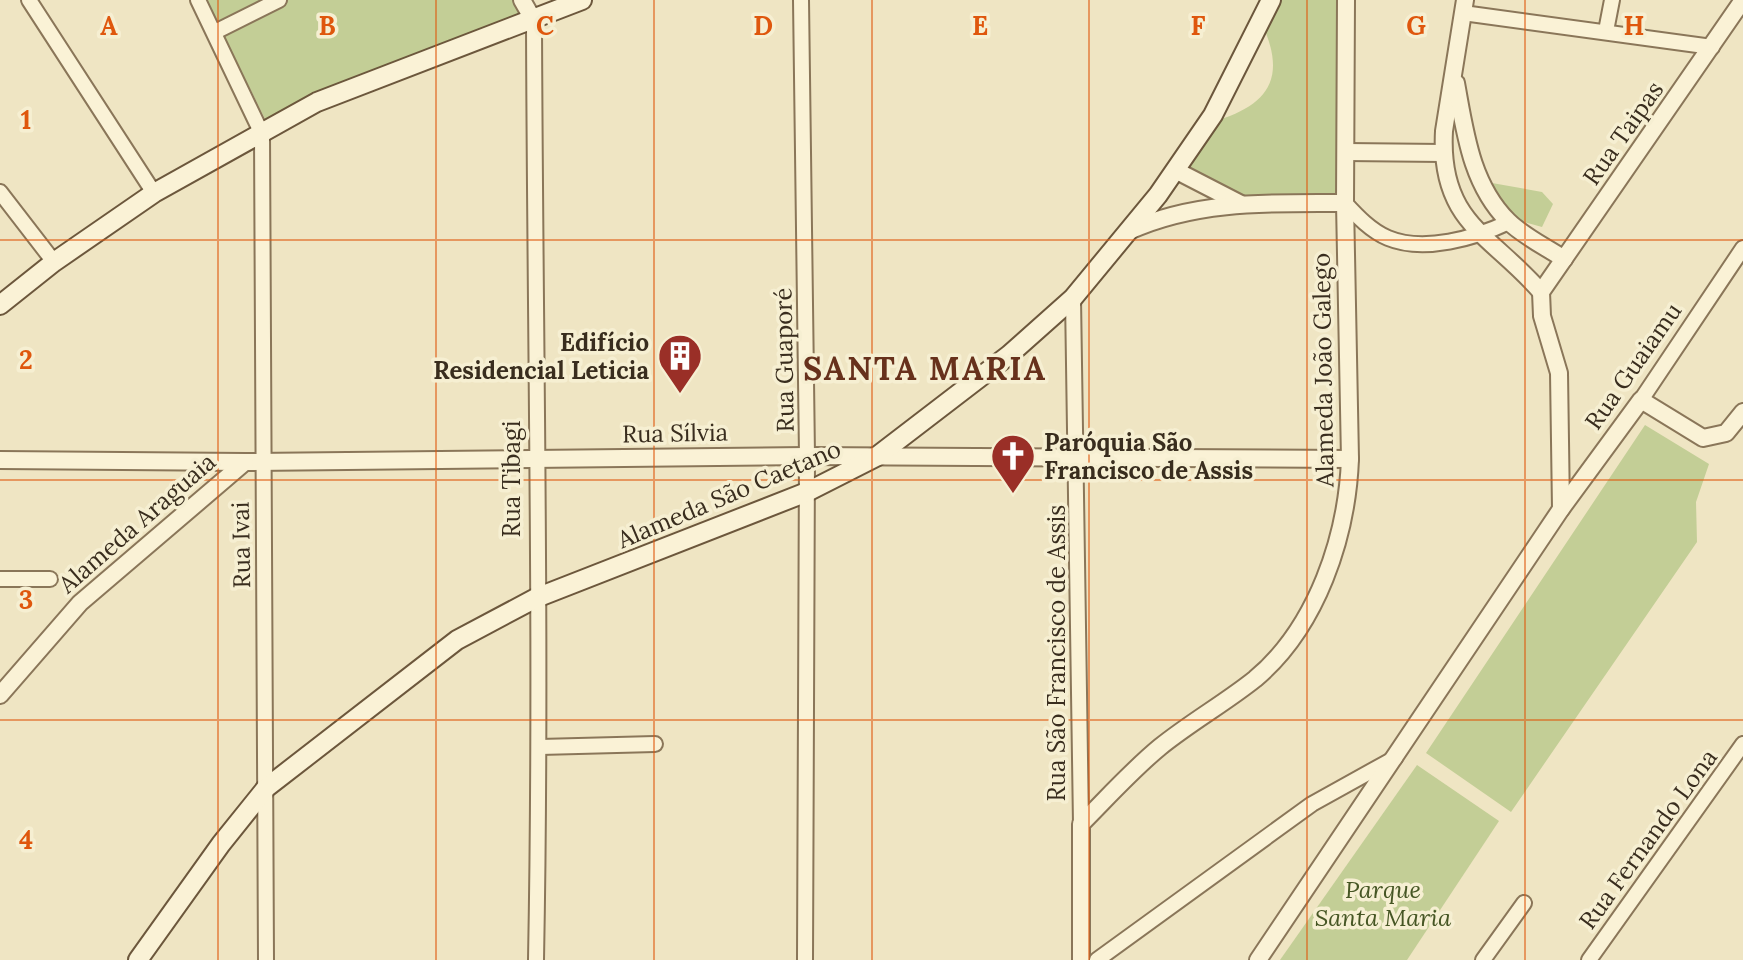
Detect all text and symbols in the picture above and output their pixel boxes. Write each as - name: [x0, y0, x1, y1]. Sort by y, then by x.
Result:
- text: A: [100, 9, 118, 42]
- text: B: [318, 9, 336, 42]
- text: C: [536, 9, 554, 42]
- text: D: [753, 9, 773, 42]
- text: E: [972, 9, 988, 42]
- text: F: [1191, 9, 1206, 42]
- text: G: [1406, 9, 1426, 42]
- text: H: [1624, 9, 1644, 42]
- street label: Rua Taipas: [1576, 75, 1670, 191]
- text: 1: [21, 103, 31, 136]
- street label: Alameda João Galego: [1305, 253, 1341, 488]
- street label: Rua Guaporé: [767, 287, 801, 433]
- street label: Rua Guaiamu: [1578, 296, 1688, 436]
- place label: Edifício Residencial Leticia: [433, 327, 649, 386]
- building icon: Edifício Residencial Leticia: [656, 332, 704, 395]
- text: 2: [19, 343, 33, 376]
- district label: SANTA MARIA: [803, 348, 1047, 389]
- street label: Rua Sílvia: [622, 417, 728, 449]
- street label: Rua Tibagi: [496, 420, 527, 538]
- place label: Paróquia São Francisco de Assis: [1044, 427, 1253, 486]
- church icon: Paróquia São Francisco de Assis: [989, 432, 1037, 495]
- street label: Alameda São Caetano: [612, 433, 845, 556]
- street label: Alameda Araguaia: [51, 446, 222, 600]
- street label: Rua Ivai: [225, 501, 257, 589]
- street label: Rua São Francisco de Assis: [1041, 505, 1072, 801]
- text: 3: [19, 583, 33, 616]
- street label: Rua Fernando Lona: [1572, 743, 1724, 935]
- text: 4: [19, 823, 33, 856]
- park label: Parque Santa Maria: [1315, 874, 1452, 933]

